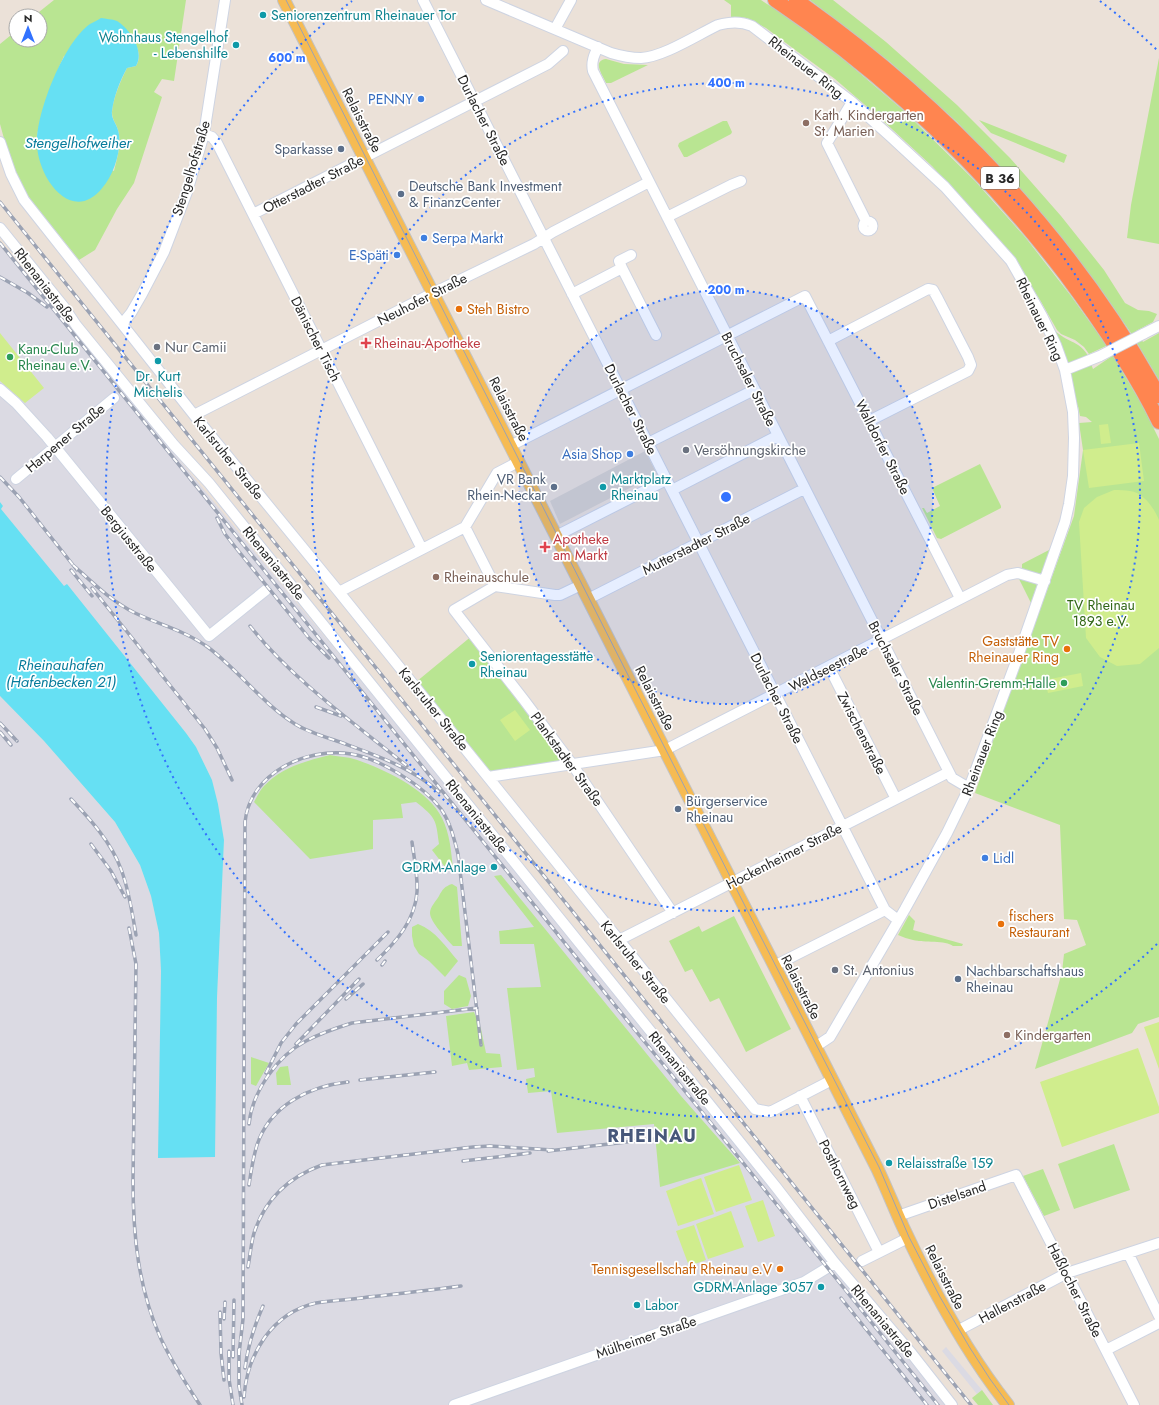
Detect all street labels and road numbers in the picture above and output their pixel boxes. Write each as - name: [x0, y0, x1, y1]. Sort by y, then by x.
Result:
- street label: Rheinauer Ring: [764, 31, 848, 103]
- street label: Durlacher Straße: [452, 71, 516, 169]
- street label: Relaisstraße: [337, 84, 387, 156]
- street label: Stengelhofstraße: [167, 118, 215, 218]
- street label: Otterstadter Straße: [259, 150, 367, 218]
- road number: B 36: [981, 167, 1019, 189]
- street label: Rhenaniastraße: [9, 243, 81, 327]
- street label: Neuhofer Straße: [374, 268, 470, 330]
- street label: Rheinauer Ring: [1011, 274, 1069, 364]
- street label: Dänischer Tisch: [286, 293, 346, 385]
- street label: Bruchsaler Straße: [717, 328, 781, 430]
- street label: Durlacher Straße: [599, 360, 663, 458]
- street label: Relaisstraße: [484, 373, 534, 445]
- street label: Walldorfer Straße: [850, 396, 916, 498]
- street label: Harpener Straße: [21, 399, 109, 477]
- street label: Karlsruher Straße: [189, 412, 269, 504]
- street label: Bergiusstraße: [96, 502, 162, 576]
- street label: Mutterstadter Straße: [639, 508, 753, 580]
- street label: Rhenaniastraße: [238, 522, 310, 604]
- street label: Bruchsaler Straße: [864, 617, 928, 719]
- street label: Waldseestraße: [785, 640, 871, 696]
- street label: Durlacher Straße: [745, 649, 809, 747]
- street label: Relaisstraße: [630, 662, 680, 734]
- street label: Karlsruher Straße: [394, 663, 474, 755]
- street label: Zwischenstraße: [833, 688, 891, 778]
- street label: Rheinauer Ring: [956, 707, 1008, 799]
- street label: Plankstadter Straße: [526, 708, 608, 810]
- street label: Rhenaniastraße: [441, 775, 513, 857]
- street label: Hockenheimer Straße: [722, 818, 846, 894]
- street label: Karlsruher Straße: [596, 916, 676, 1008]
- street label: Relaisstraße: [776, 951, 826, 1023]
- street label: Rhenaniastraße: [644, 1027, 716, 1109]
- street label: Posthornweg: [814, 1136, 866, 1212]
- street label: Distelsand: [925, 1176, 989, 1214]
- street label: Haßlocher Straße: [1043, 1239, 1107, 1341]
- street label: Relaisstraße: [920, 1241, 970, 1313]
- street label: Hallenstraße: [975, 1276, 1049, 1328]
- street label: Rhenaniastraße: [846, 1280, 920, 1362]
- street label: Mülheimer Straße: [593, 1310, 699, 1364]

